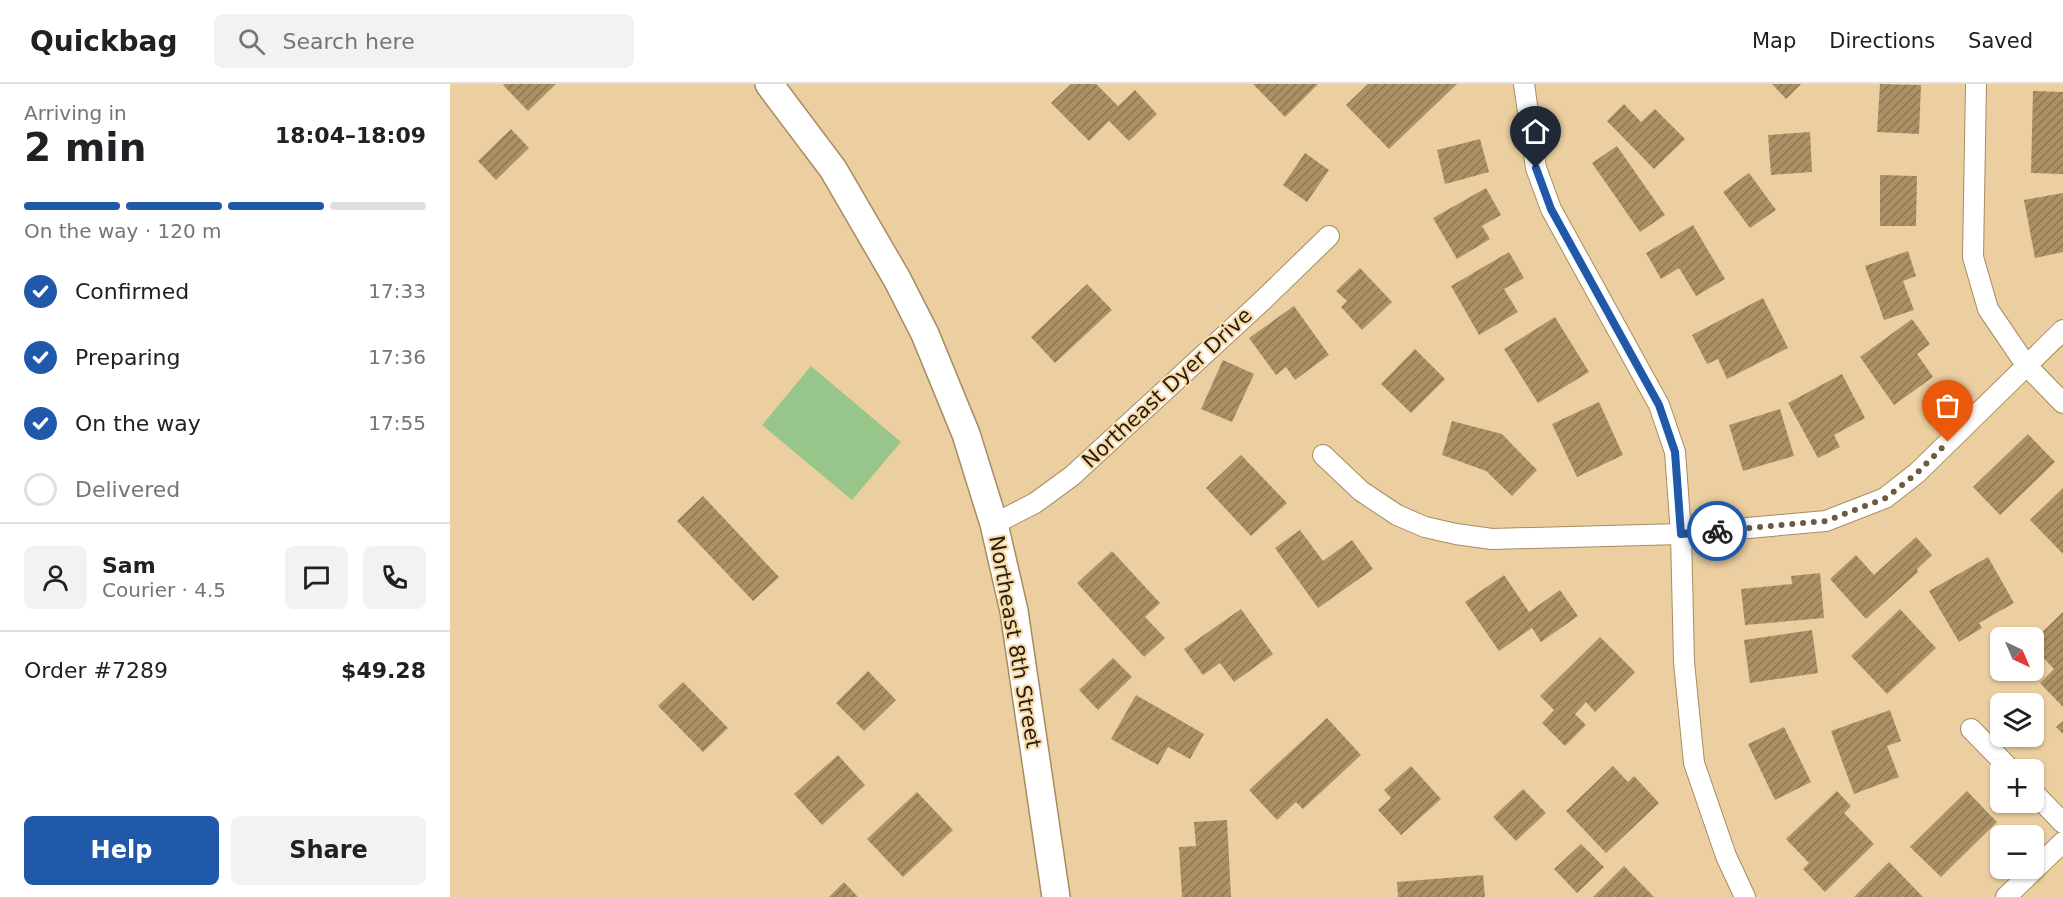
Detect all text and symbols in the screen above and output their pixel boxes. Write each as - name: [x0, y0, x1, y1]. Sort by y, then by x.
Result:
- search box: [214, 14, 634, 68]
- text: Quickbag: [30, 25, 178, 58]
- icon: search: [235, 25, 268, 58]
- text: Search here: [283, 29, 415, 54]
- text: Map: [1752, 29, 1796, 53]
- text: Directions: [1829, 29, 1935, 53]
- text: Saved: [1968, 29, 2033, 53]
- text: Arriving in: [24, 101, 127, 125]
- pin: [1510, 106, 1561, 168]
- icon: home: [1519, 115, 1552, 148]
- text: 18:04–18:09: [275, 123, 426, 148]
- text: 2 min: [24, 125, 146, 170]
- text: On the way · 120 m: [24, 219, 222, 243]
- icon: check: [24, 275, 57, 308]
- text: Confirmed: [75, 279, 189, 304]
- text: 17:33: [368, 279, 426, 303]
- street label: Northeast Dyer Drive: [1077, 303, 1257, 473]
- icon: check: [24, 341, 57, 374]
- text: Preparing: [75, 345, 181, 370]
- text: 17:36: [368, 345, 426, 369]
- pin: [1922, 380, 1973, 442]
- icon: bag: [1931, 389, 1964, 422]
- icon: check: [24, 407, 57, 440]
- text: On the way: [75, 411, 201, 436]
- text: 17:55: [368, 411, 426, 435]
- text: Delivered: [75, 477, 180, 502]
- courier: [1687, 501, 1747, 561]
- icon: bike: [1701, 515, 1734, 548]
- street label: Northeast 8th Street: [984, 534, 1046, 750]
- button: person: [24, 546, 87, 609]
- button: chat: [285, 546, 348, 609]
- button: phone: [363, 546, 426, 609]
- text: Sam: [102, 553, 156, 578]
- text: Courier · 4.5: [102, 578, 226, 602]
- north arrow: [1990, 627, 2044, 681]
- map controls: [1990, 627, 2044, 879]
- text: Order #7289: [24, 658, 168, 683]
- text: $49.28: [341, 658, 426, 683]
- button: layers: [1990, 693, 2044, 747]
- button: +: [1990, 759, 2044, 813]
- button: Help: [24, 816, 219, 885]
- button: Share: [231, 816, 426, 885]
- button: −: [1990, 825, 2044, 879]

